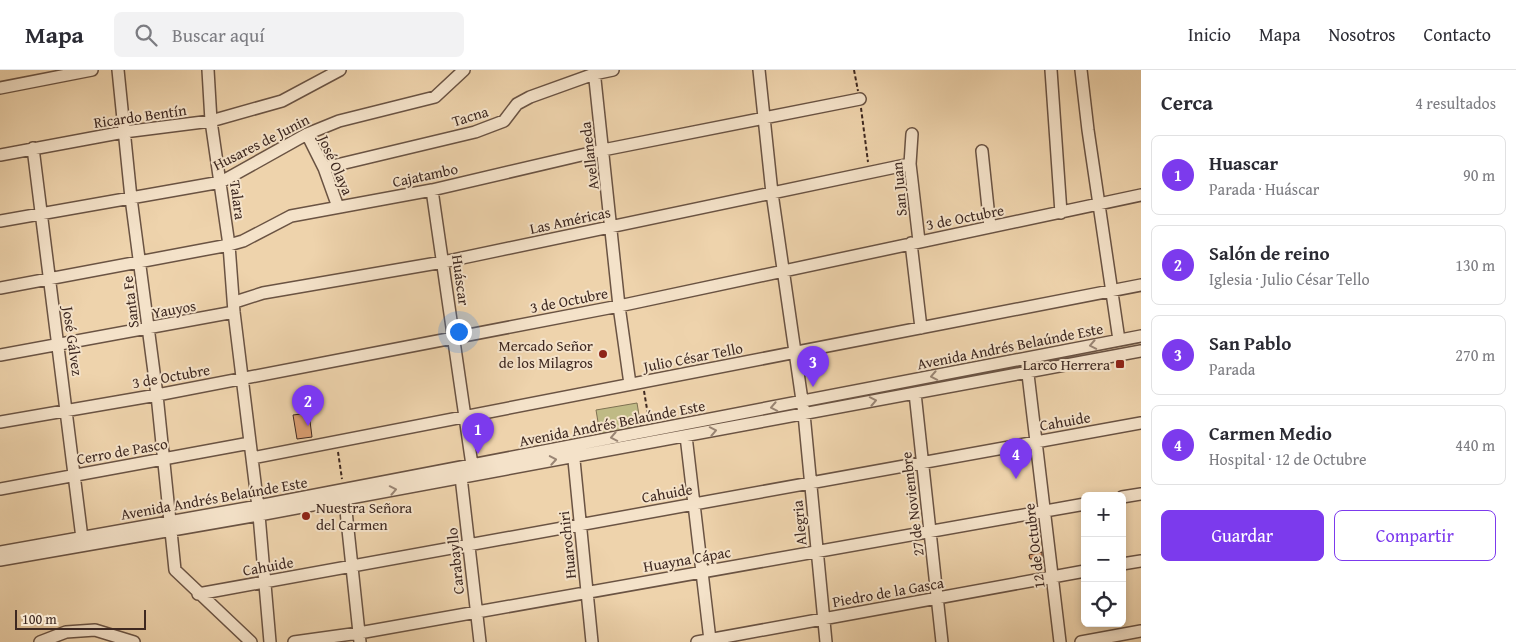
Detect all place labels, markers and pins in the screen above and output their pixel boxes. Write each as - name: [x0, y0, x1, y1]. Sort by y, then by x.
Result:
- place label: Mercado Señor de los Milagros: [498, 335, 593, 373]
- pin: 3: [797, 346, 829, 387]
- marker: Mercado Señor de los Milagros: [597, 348, 609, 360]
- place label: Larco Herrera: [1023, 354, 1110, 375]
- marker: Larco Herrera: [1114, 358, 1126, 370]
- pin: 2: [292, 385, 324, 426]
- pin: 1: [462, 413, 494, 454]
- pin: 4: [1000, 438, 1032, 479]
- place label: Nuestra Señora del Carmen: [316, 497, 412, 535]
- marker: Nuestra Señora del Carmen: [300, 510, 312, 522]

